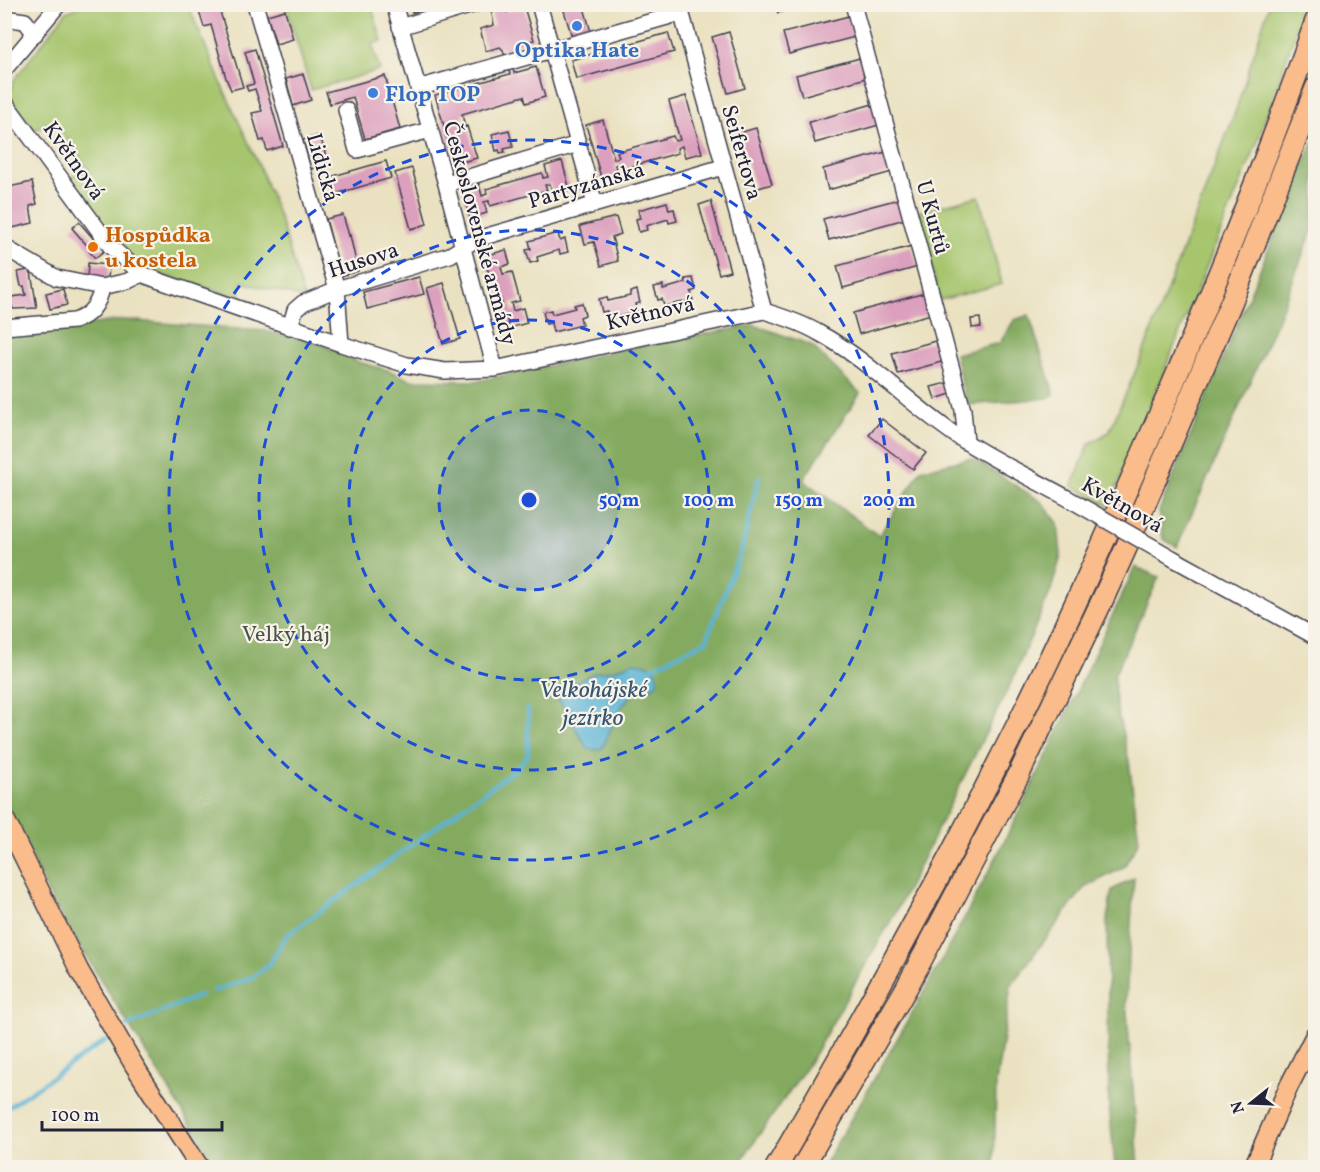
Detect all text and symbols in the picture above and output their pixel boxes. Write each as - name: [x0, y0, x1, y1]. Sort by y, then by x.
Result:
- marker: Optika Hate: [570, 19, 584, 33]
- place label: Optika Hate: [515, 36, 639, 67]
- place label: Flop TOP: [385, 80, 480, 111]
- marker: Flop TOP: [366, 86, 380, 100]
- street label: Seifertova: [712, 101, 769, 204]
- street label: Květnová: [34, 116, 112, 207]
- street label: Československé armády: [434, 118, 523, 349]
- street label: Lidická: [297, 130, 346, 206]
- street label: Partyzánská: [525, 155, 649, 218]
- street label: U Kurtů: [907, 177, 956, 258]
- place label: Hospůdka u kostela: [105, 221, 211, 277]
- street label: Husova: [325, 235, 403, 287]
- marker: Hospůdka u kostela: [86, 240, 100, 254]
- street label: Květnová: [603, 289, 698, 340]
- street label: Květnová: [1075, 470, 1169, 542]
- text: 50 m: [599, 489, 639, 514]
- text: 100 m: [684, 489, 734, 514]
- text: 150 m: [775, 489, 823, 514]
- text: 200 m: [863, 489, 915, 514]
- centre of rings: [519, 490, 539, 510]
- park label: Velký háj: [242, 620, 330, 651]
- water label: Velkohájské jezírko: [539, 674, 648, 736]
- north arrow: [1221, 1073, 1281, 1133]
- scale bar: [42, 1094, 222, 1132]
- text: N: [1226, 1098, 1251, 1116]
- text: 100 m: [51, 1104, 100, 1129]

